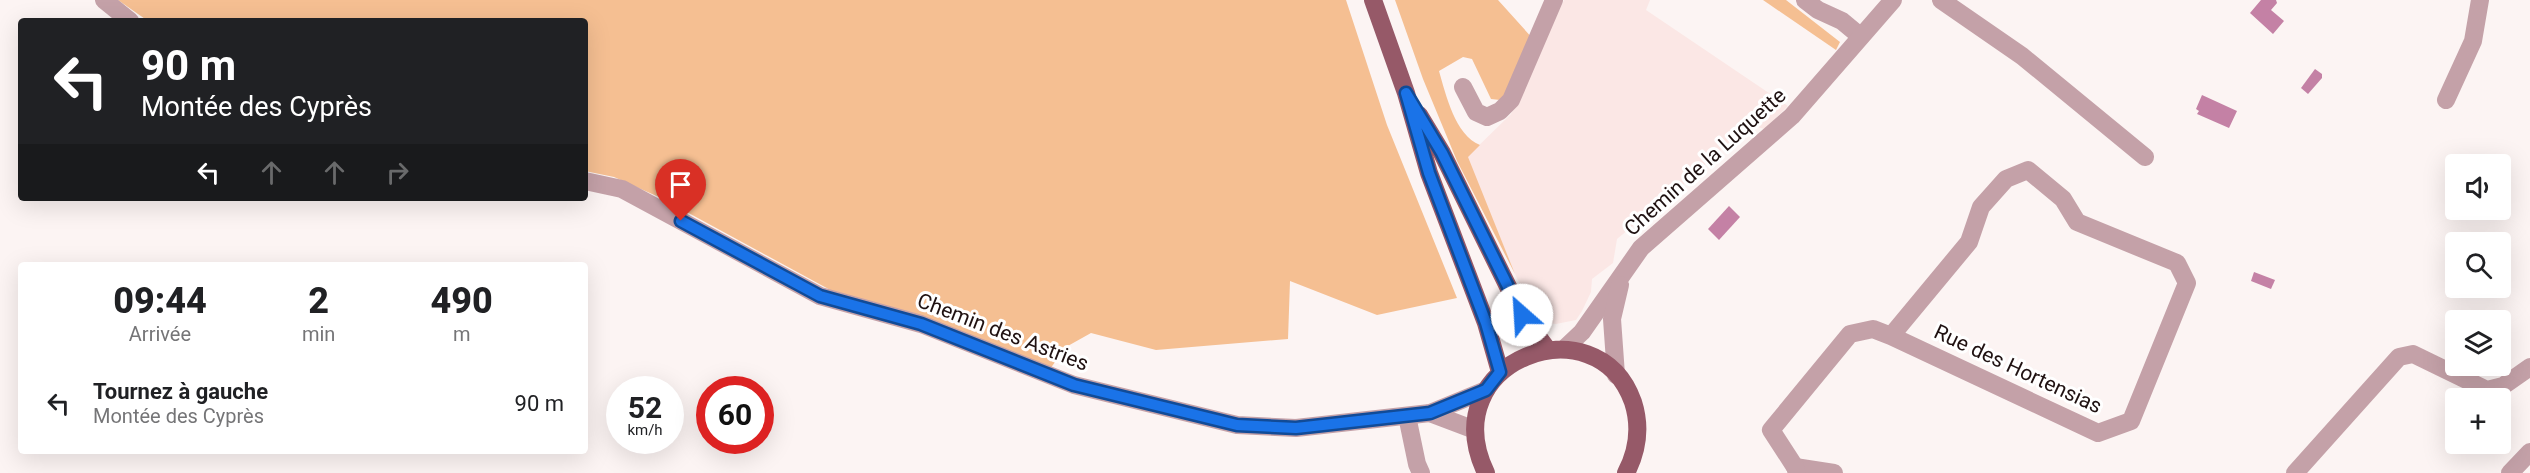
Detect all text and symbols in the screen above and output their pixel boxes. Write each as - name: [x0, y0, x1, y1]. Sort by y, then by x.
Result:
- text: 90 m: [141, 41, 236, 90]
- icon: left: [42, 42, 120, 120]
- street label: Chemin de la Luquette: [1619, 83, 1791, 241]
- text: Montée des Cyprès: [141, 91, 372, 123]
- map controls: [2445, 154, 2511, 454]
- button: sound: [2445, 154, 2511, 220]
- icon: left: [192, 156, 225, 189]
- icon: ahead: [255, 156, 288, 189]
- icon: ahead: [318, 156, 351, 189]
- icon: right: [381, 156, 414, 189]
- pin: [655, 159, 706, 221]
- icon: arrive: [664, 168, 697, 201]
- button: search: [2445, 232, 2511, 298]
- text: 09:44: [113, 280, 207, 322]
- text: 2: [308, 280, 329, 322]
- text: 490: [431, 280, 493, 322]
- position arrow: [1490, 283, 1554, 347]
- street label: Chemin des Astries: [914, 288, 1092, 376]
- button: layers: [2445, 310, 2511, 376]
- street label: Rue des Hortensias: [1930, 320, 2106, 418]
- text: Arrivée: [129, 322, 191, 346]
- text: min: [302, 322, 335, 346]
- text: m: [453, 322, 470, 346]
- speed limit sign: 60: [696, 376, 774, 454]
- text: Tournez à gauche: [93, 379, 268, 404]
- icon: left: [42, 387, 75, 420]
- button: +: [2445, 388, 2511, 454]
- text: 52: [628, 390, 662, 425]
- text: 90 m: [515, 391, 564, 416]
- text: Montée des Cyprès: [93, 404, 264, 428]
- text: km/h: [627, 421, 663, 439]

